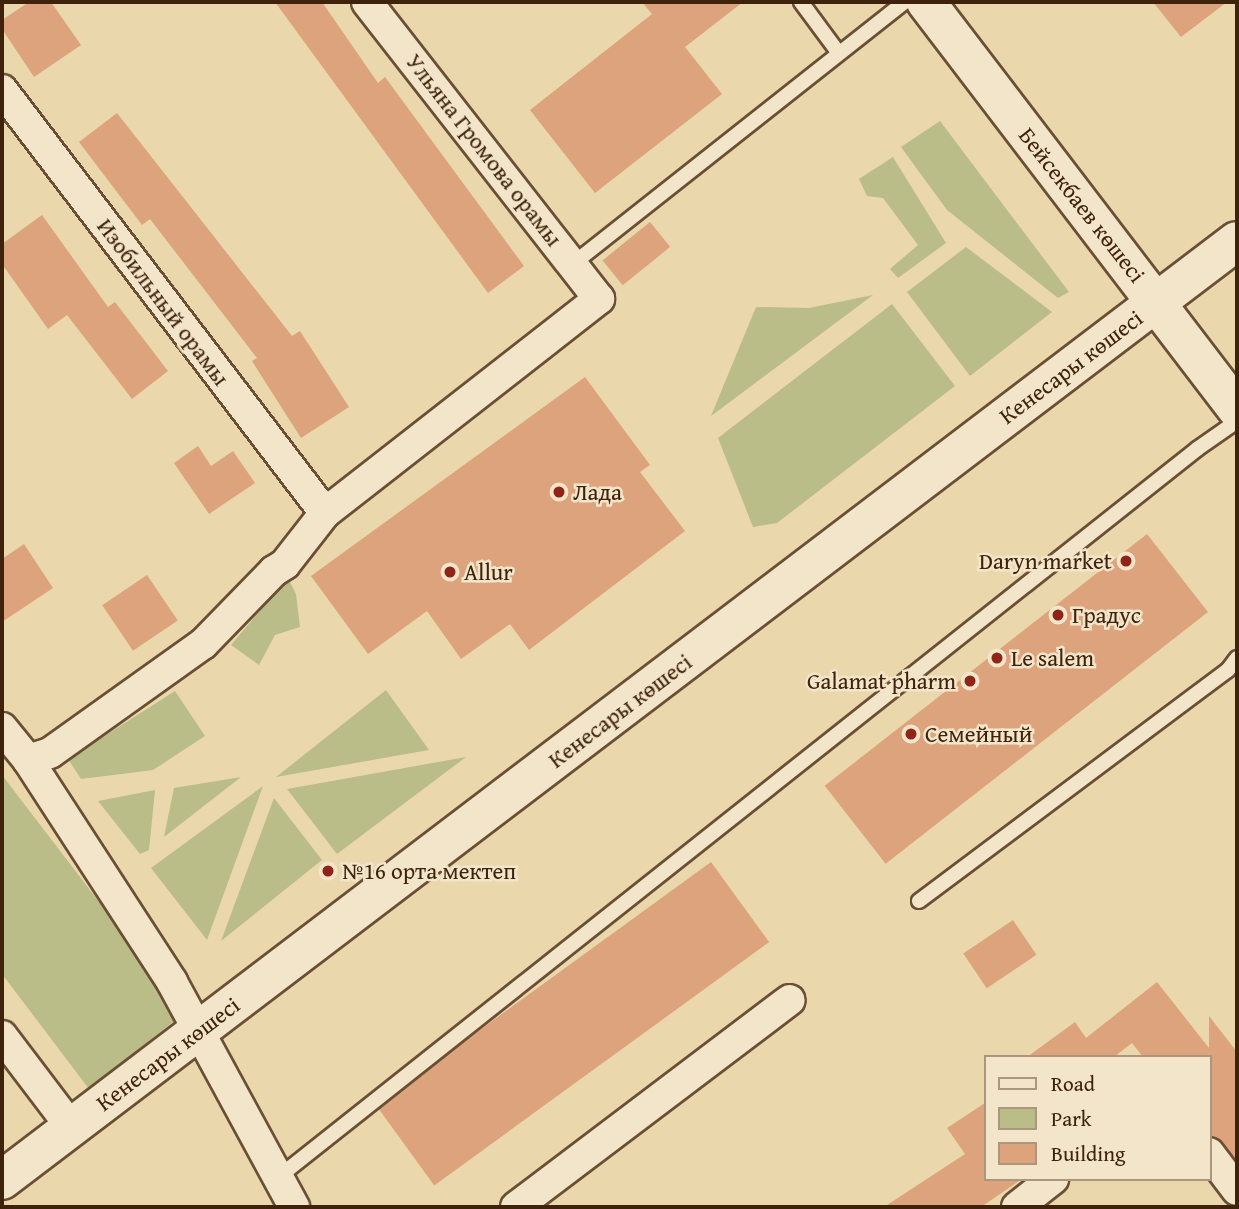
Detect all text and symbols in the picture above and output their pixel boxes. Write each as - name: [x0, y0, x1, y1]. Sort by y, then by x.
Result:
- street label: Ульяна Громова орамы: [400, 48, 568, 252]
- street label: Бейсекбаев көшесі: [1013, 122, 1151, 288]
- street label: Изобильный орамы: [91, 213, 235, 391]
- street label: Кенесары көшесі: [994, 304, 1148, 430]
- place label: Лада: [573, 478, 622, 506]
- marker: Лада: [551, 484, 567, 500]
- place label: Daryn market: [979, 547, 1112, 575]
- marker: Daryn market: [1118, 553, 1134, 569]
- place label: Allur: [464, 558, 513, 586]
- marker: Allur: [442, 564, 458, 580]
- place label: Градус: [1072, 601, 1141, 629]
- marker: Градус: [1050, 607, 1066, 623]
- place label: Le salem: [1011, 644, 1094, 672]
- street label: Кенесары көшесі: [543, 648, 697, 774]
- marker: Le salem: [989, 650, 1005, 666]
- place label: Galamat pharm: [807, 667, 956, 695]
- marker: Galamat pharm: [962, 673, 978, 689]
- place label: Семейный: [925, 720, 1032, 748]
- marker: Семейный: [903, 726, 919, 742]
- place label: №16 орта мектеп: [342, 857, 516, 885]
- marker: №16 орта мектеп: [320, 863, 336, 879]
- street label: Кенесары көшесі: [91, 991, 245, 1117]
- legend: [984, 1055, 1211, 1181]
- text: Road: [1051, 1068, 1095, 1099]
- text: Park: [1051, 1103, 1092, 1134]
- text: Building: [1051, 1138, 1125, 1169]

